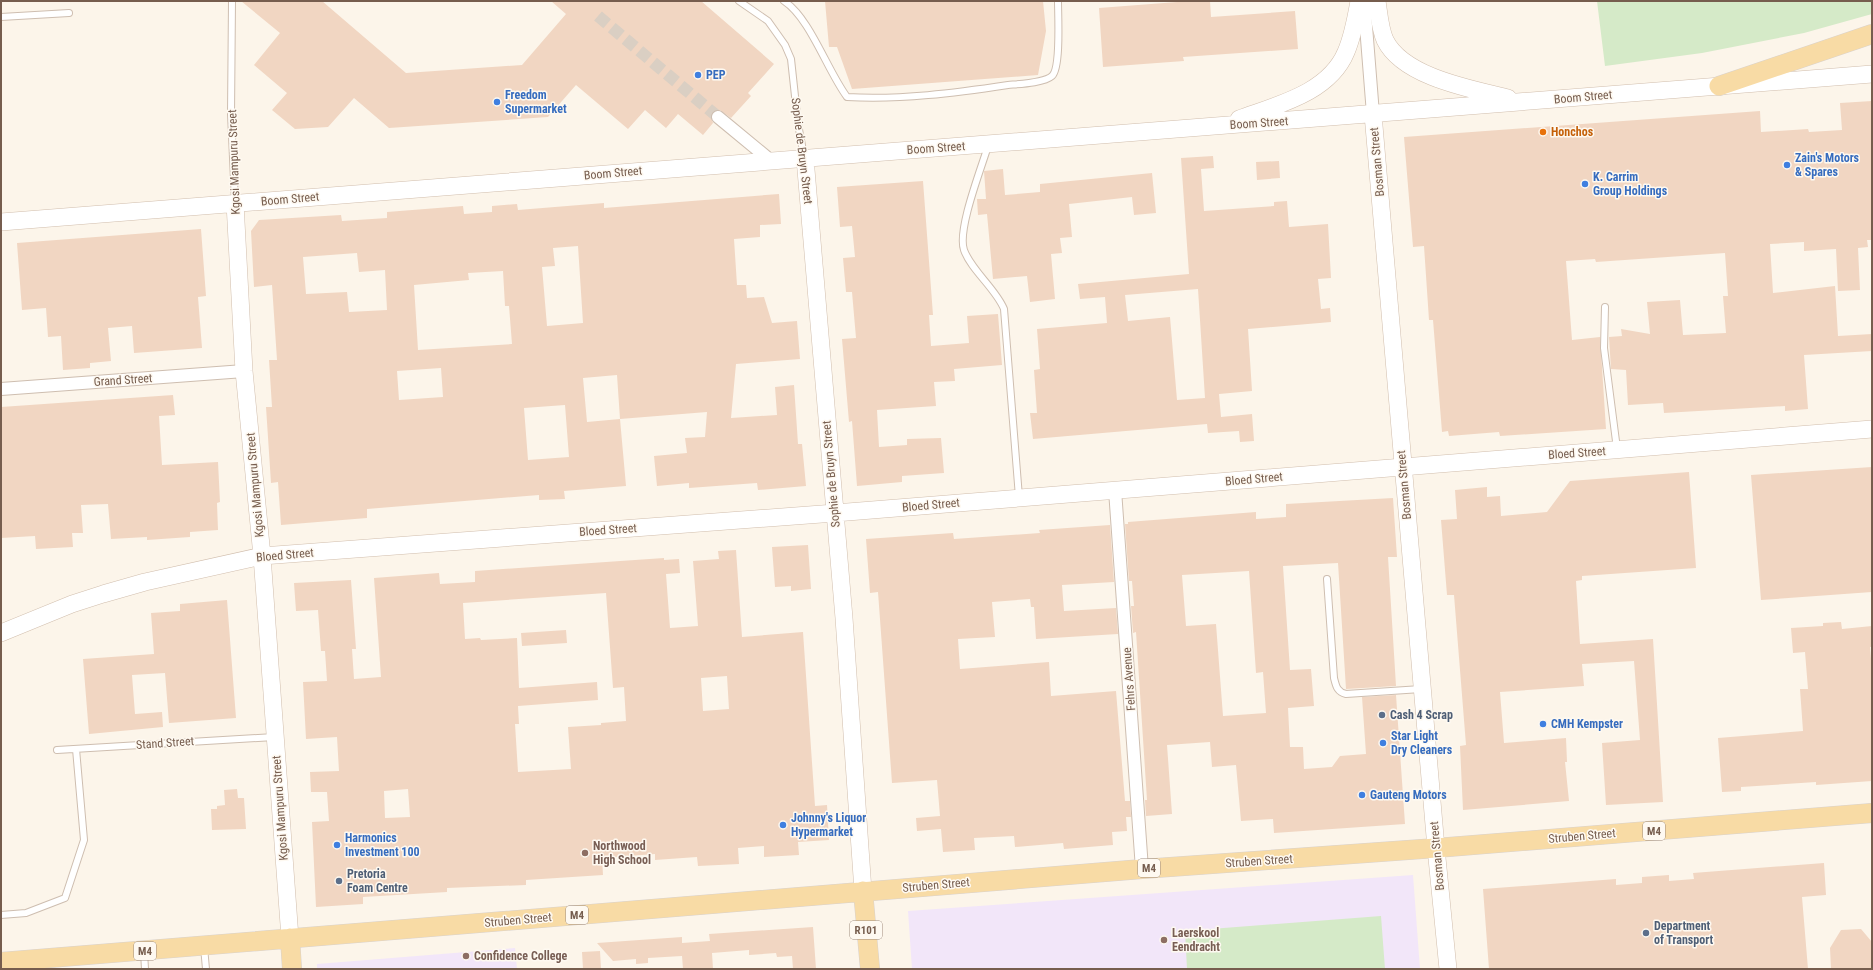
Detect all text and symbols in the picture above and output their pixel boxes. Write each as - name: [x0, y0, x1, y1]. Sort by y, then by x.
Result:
- place label: PEP: [706, 68, 726, 82]
- marker: PEP: [693, 70, 703, 80]
- street label: Boom Street: [1553, 87, 1613, 107]
- place label: Freedom Supermarket: [505, 88, 567, 116]
- marker: Freedom Supermarket: [492, 97, 502, 107]
- street label: Sophie de Bruyn Street: [789, 97, 816, 205]
- street label: Kgosi Mampuru Street: [225, 109, 243, 215]
- street label: Boom Street: [1229, 114, 1289, 132]
- place label: Honchos: [1551, 125, 1594, 139]
- street label: Bosman Street: [1367, 126, 1387, 197]
- marker: Honchos: [1538, 127, 1548, 137]
- street label: Boom Street: [906, 139, 966, 157]
- place label: Zain's Motors & Spares: [1795, 151, 1860, 179]
- marker: Zain's Motors & Spares: [1782, 160, 1792, 170]
- street label: Boom Street: [583, 163, 643, 183]
- place label: K. Carrim Group Holdings: [1593, 170, 1668, 198]
- marker: K. Carrim Group Holdings: [1580, 179, 1590, 189]
- street label: Boom Street: [260, 189, 320, 209]
- street label: Grand Street: [93, 371, 153, 389]
- street label: Sophie de Bruyn Street: [819, 420, 843, 528]
- street label: Kgosi Mampuru Street: [243, 432, 267, 538]
- street label: Bloed Street: [1548, 444, 1607, 462]
- street label: Bosman Street: [1394, 449, 1414, 520]
- street label: Bloed Street: [1225, 469, 1284, 488]
- street label: Bloed Street: [902, 495, 961, 514]
- street label: Bloed Street: [579, 521, 638, 539]
- street label: Bloed Street: [256, 545, 315, 564]
- street label: Fehrs Avenue: [1120, 646, 1138, 711]
- place label: Cash 4 Scrap: [1390, 708, 1453, 722]
- marker: Cash 4 Scrap: [1377, 710, 1387, 720]
- place label: CMH Kempster: [1551, 717, 1623, 731]
- marker: CMH Kempster: [1538, 719, 1548, 729]
- place label: Star Light Dry Cleaners: [1391, 729, 1453, 757]
- street label: Stand Street: [135, 734, 195, 752]
- marker: Star Light Dry Cleaners: [1378, 738, 1388, 748]
- street label: Kgosi Mampuru Street: [269, 755, 291, 861]
- place label: Gauteng Motors: [1370, 788, 1447, 802]
- marker: Gauteng Motors: [1357, 790, 1367, 800]
- place label: Johnny's Liquor Hypermarket: [791, 811, 866, 839]
- marker: Johnny's Liquor Hypermarket: [778, 820, 788, 830]
- street label: Bosman Street: [1427, 820, 1447, 891]
- road number: M4: [1643, 822, 1665, 840]
- street label: Struben Street: [1548, 826, 1617, 846]
- place label: Harmonics Investment 100: [345, 831, 420, 859]
- place label: Northwood High School: [593, 839, 651, 867]
- marker: Harmonics Investment 100: [332, 840, 342, 850]
- marker: Northwood High School: [580, 848, 590, 858]
- street label: Struben Street: [1225, 852, 1294, 870]
- road number: M4: [1138, 859, 1160, 877]
- place label: Pretoria Foam Centre: [347, 867, 408, 895]
- street label: Struben Street: [902, 875, 971, 895]
- marker: Pretoria Foam Centre: [334, 876, 344, 886]
- road number: M4: [566, 906, 588, 924]
- street label: Struben Street: [484, 910, 553, 930]
- place label: Department of Transport: [1654, 919, 1713, 947]
- road number: R101: [850, 921, 882, 939]
- place label: Laerskool Eendracht: [1172, 926, 1220, 954]
- marker: Department of Transport: [1641, 928, 1651, 938]
- marker: Laerskool Eendracht: [1159, 935, 1169, 945]
- road number: M4: [134, 942, 156, 960]
- place label: Confidence College: [474, 949, 568, 963]
- marker: Confidence College: [461, 951, 471, 961]

